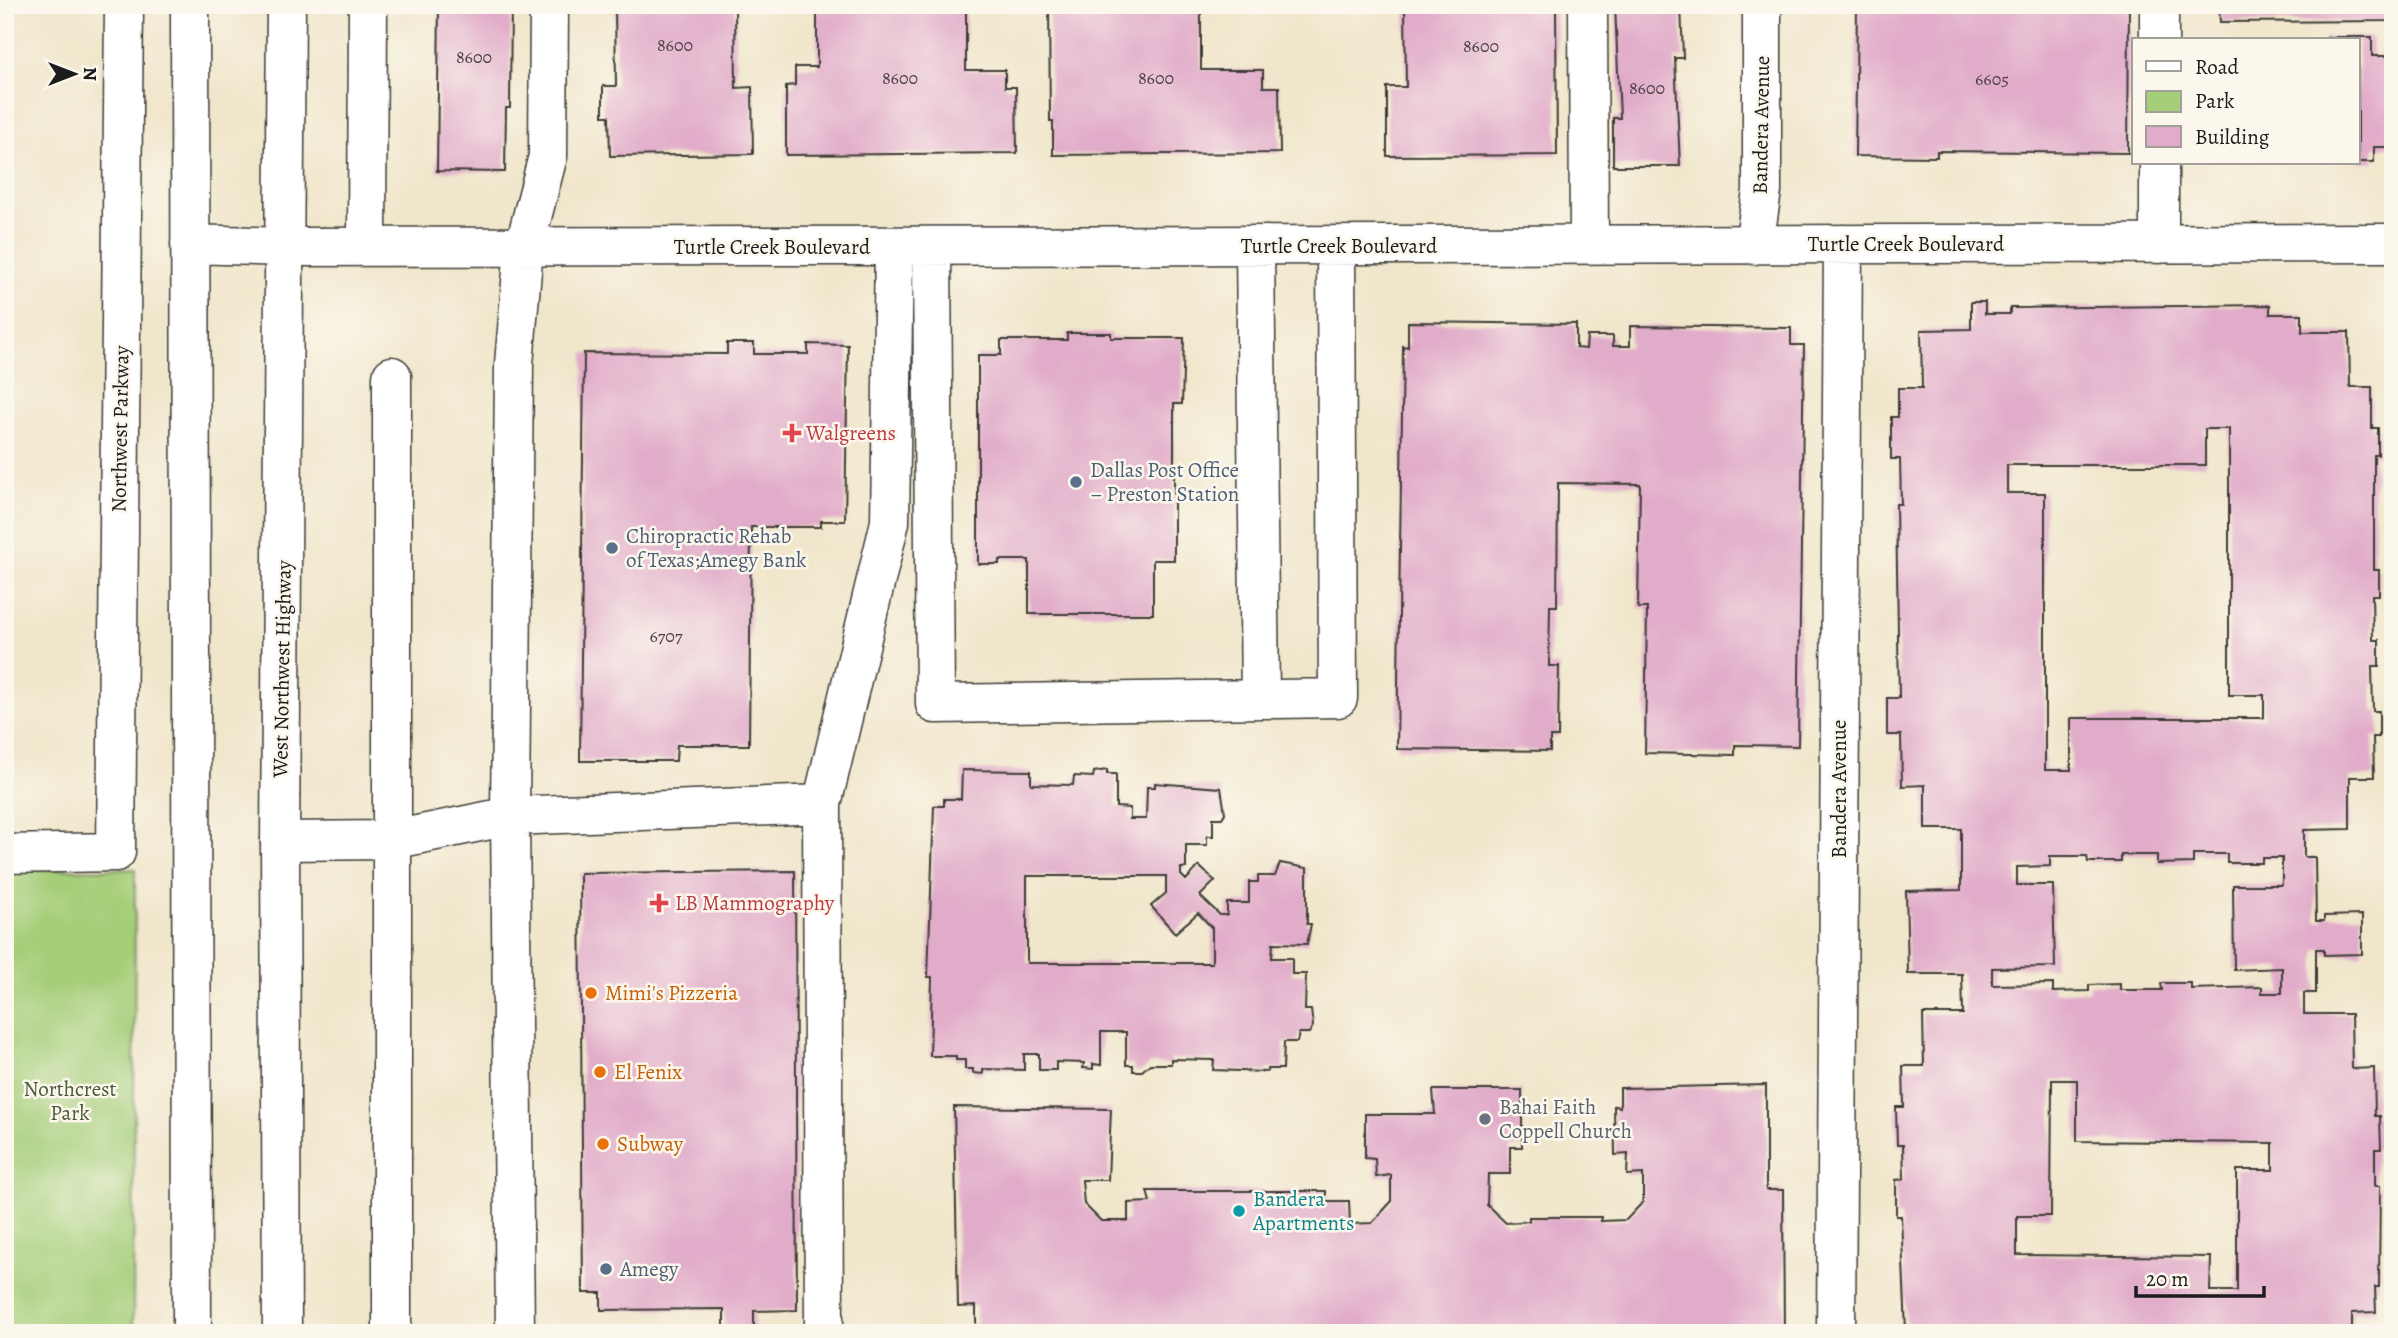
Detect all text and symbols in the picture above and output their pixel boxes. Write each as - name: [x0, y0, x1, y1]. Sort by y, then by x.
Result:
- house number: 8600: [657, 33, 693, 57]
- house number: 8600: [1463, 34, 1499, 58]
- north arrow: [38, 38, 108, 108]
- legend: [2132, 38, 2360, 164]
- house number: 8600: [456, 45, 492, 69]
- text: Road: [2195, 53, 2239, 81]
- street label: Bandera Avenue: [1746, 55, 1776, 195]
- house number: 8600: [882, 66, 918, 90]
- house number: 8600: [1138, 66, 1174, 90]
- text: N: [77, 67, 103, 81]
- house number: 6605: [1975, 67, 2009, 91]
- house number: 8600: [1629, 76, 1665, 100]
- text: Park: [2195, 87, 2235, 115]
- text: Building: [2195, 123, 2270, 151]
- street label: Turtle Creek Boulevard: [1808, 230, 2005, 258]
- street label: Turtle Creek Boulevard: [1241, 232, 1438, 260]
- street label: Turtle Creek Boulevard: [674, 233, 871, 261]
- street label: Northwest Parkway: [105, 345, 135, 513]
- place label: Walgreens: [805, 419, 896, 447]
- marker: Walgreens: [784, 425, 800, 441]
- place label: Dallas Post Office – Preston Station: [1090, 456, 1239, 508]
- marker: Dallas Post Office – Preston Station: [1068, 474, 1084, 490]
- place label: Chiropractic Rehab of Texas;Amegy Bank: [626, 522, 807, 574]
- marker: Chiropractic Rehab of Texas;Amegy Bank: [604, 540, 620, 556]
- street label: West Northwest Highway: [266, 559, 298, 779]
- house number: 6707: [649, 624, 683, 648]
- street label: Bandera Avenue: [1825, 720, 1853, 858]
- place label: LB Mammography: [675, 889, 835, 917]
- marker: LB Mammography: [649, 893, 669, 913]
- place label: Mimi's Pizzeria: [605, 979, 738, 1007]
- marker: Mimi's Pizzeria: [583, 985, 599, 1001]
- place label: El Fenix: [614, 1058, 682, 1086]
- marker: El Fenix: [592, 1064, 608, 1080]
- park label: Northcrest Park: [24, 1075, 116, 1127]
- place label: Bahai Faith Coppell Church: [1499, 1093, 1632, 1145]
- marker: Bahai Faith Coppell Church: [1477, 1111, 1493, 1127]
- place label: Subway: [617, 1130, 684, 1158]
- marker: Subway: [595, 1136, 611, 1152]
- place label: Bandera Apartments: [1252, 1185, 1354, 1237]
- marker: Bandera Apartments: [1231, 1203, 1247, 1219]
- scale bar: [2136, 1254, 2263, 1298]
- place label: Amegy: [619, 1255, 679, 1283]
- marker: Amegy: [598, 1261, 614, 1277]
- text: 20 m: [2146, 1265, 2189, 1293]

